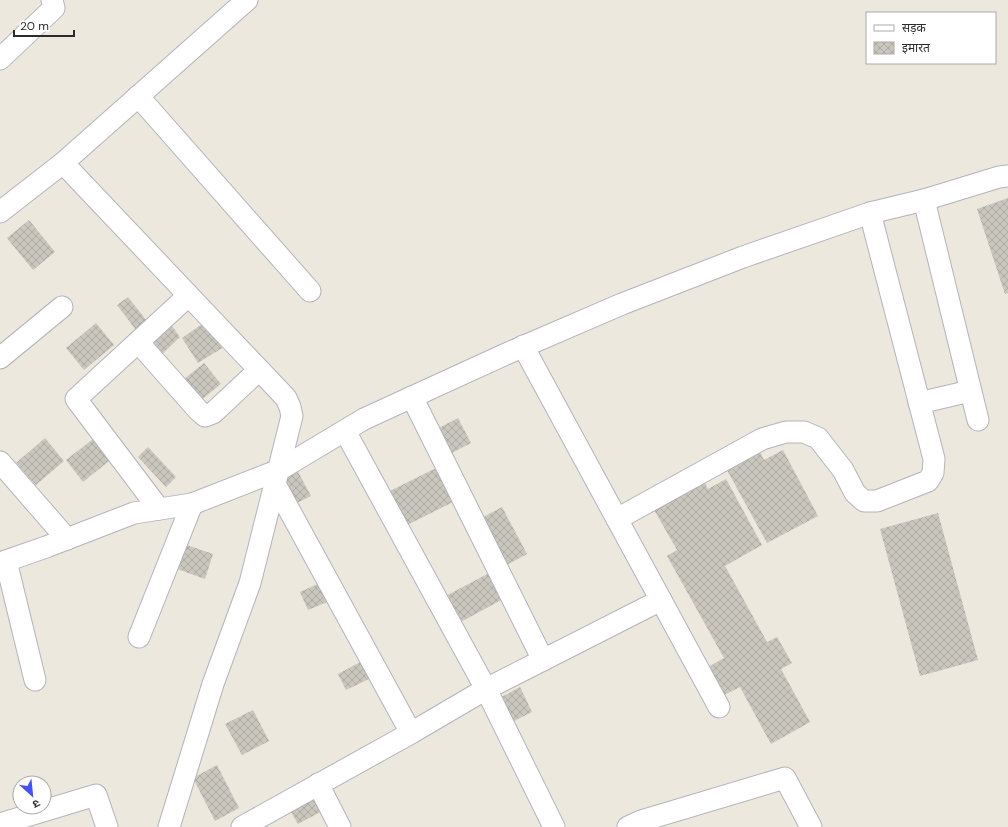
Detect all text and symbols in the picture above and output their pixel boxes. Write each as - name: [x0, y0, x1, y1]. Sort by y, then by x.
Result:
- scale bar: [14, 12, 74, 38]
- legend: [866, 12, 996, 64]
- text: 20 m: [20, 18, 49, 34]
- text: सड़क: [902, 20, 927, 36]
- text: इमारत: [902, 40, 931, 56]
- north arrow: [12, 775, 52, 815]
- text: उ: [30, 796, 43, 812]

